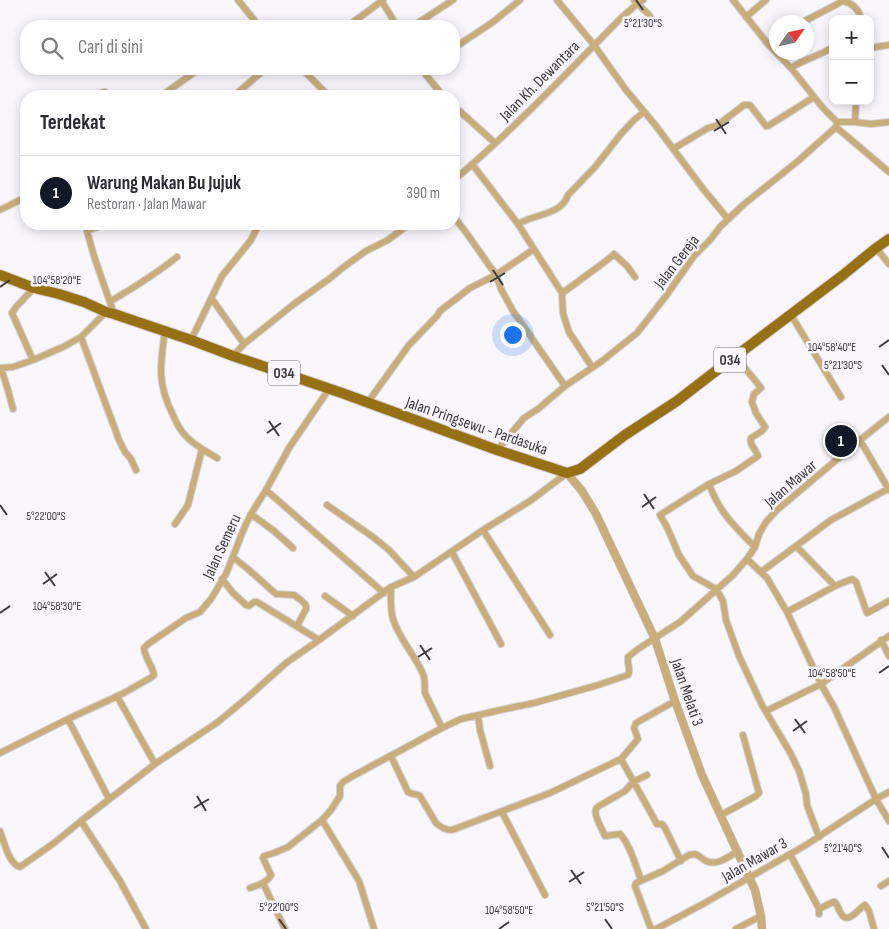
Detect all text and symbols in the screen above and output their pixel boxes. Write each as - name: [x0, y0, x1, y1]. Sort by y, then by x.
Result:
- north arrow: [769, 15, 814, 60]
- map controls: [829, 15, 874, 105]
- button: +: [829, 15, 874, 60]
- text: 5°21'30"S: [624, 16, 662, 31]
- search box: [20, 20, 460, 75]
- icon: search: [38, 34, 66, 62]
- text: Cari di sini: [78, 36, 143, 59]
- street label: Jalan Kh. Dewantara: [495, 37, 584, 126]
- button: −: [829, 60, 874, 105]
- text: Terdekat: [40, 110, 106, 135]
- text: Warung Makan Bu Jujuk: [87, 172, 241, 195]
- text: 1: [53, 184, 59, 203]
- text: 390 m: [406, 184, 440, 203]
- text: Restoran · Jalan Mawar: [87, 195, 206, 214]
- street label: Jalan Gereja: [650, 232, 704, 293]
- text: 104°58'20"E: [33, 273, 81, 288]
- your location: [500, 322, 526, 348]
- text: 104°58'40"E: [808, 340, 856, 355]
- road number: 034: [714, 348, 746, 372]
- text: 5°21'30"S: [824, 358, 862, 373]
- road number: 034: [268, 360, 300, 386]
- street label: Jalan Pringsewu - Pardasuka: [402, 393, 550, 460]
- pin: 1: [825, 422, 857, 460]
- street label: Jalan Mawar: [760, 456, 821, 513]
- text: 5°22'00"S: [26, 509, 66, 524]
- street label: Jalan Semeru: [199, 511, 246, 583]
- text: 104°58'30"E: [33, 599, 81, 614]
- street label: Jalan Melati 3: [666, 655, 707, 729]
- text: 104°58'50"E: [808, 666, 856, 681]
- street label: Jalan Mawar 3: [718, 834, 791, 887]
- text: 5°21'40"S: [824, 841, 862, 856]
- text: 5°22'00"S: [259, 900, 299, 915]
- text: 5°21'50"S: [586, 900, 624, 915]
- text: 104°58'50"E: [485, 903, 533, 918]

